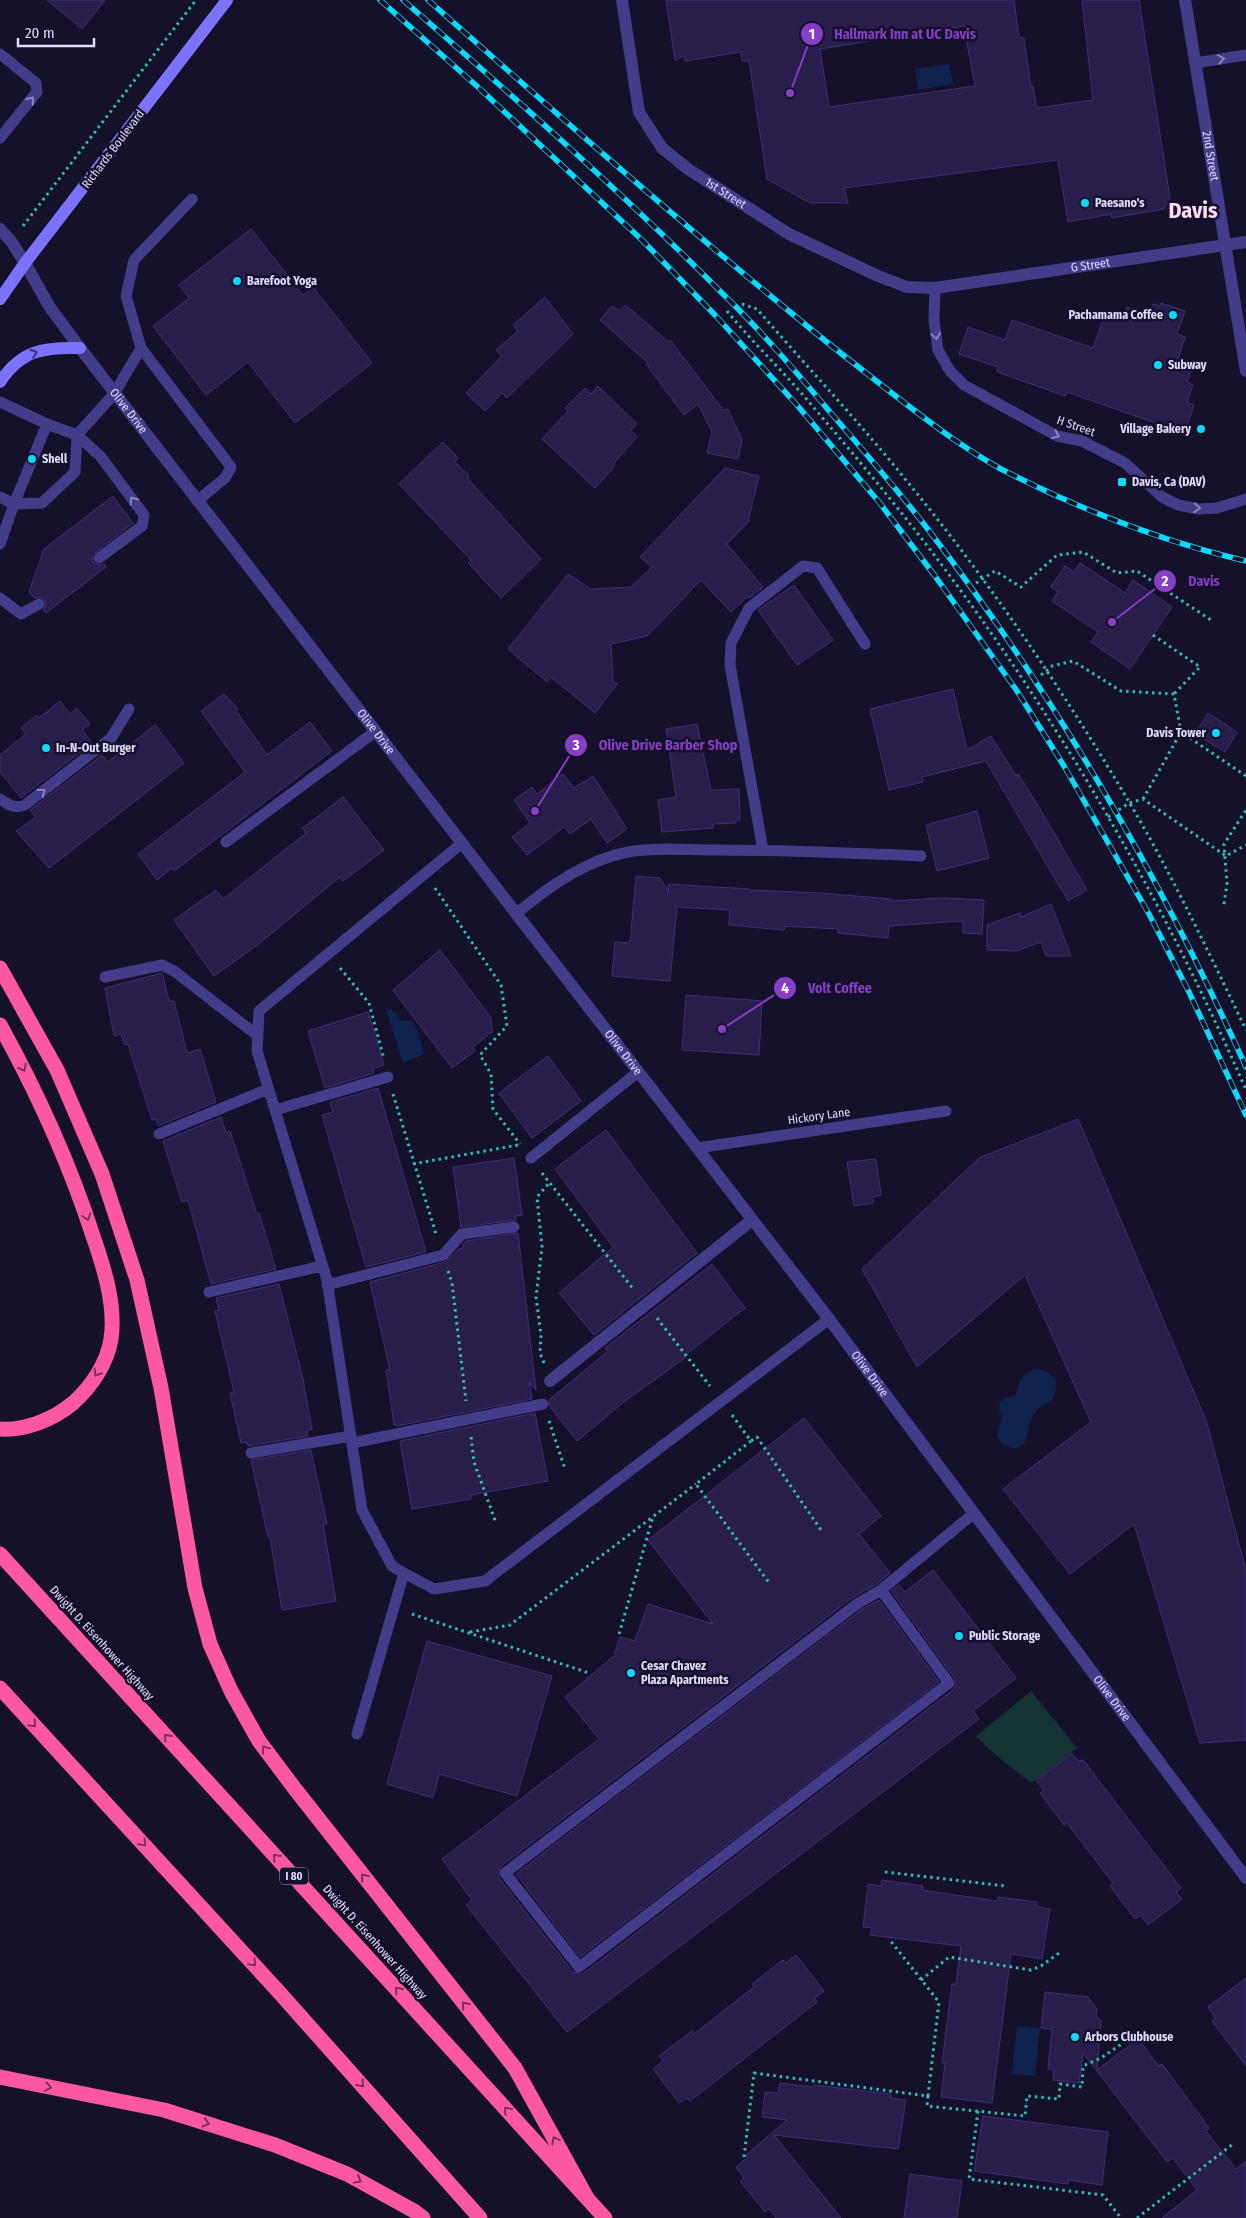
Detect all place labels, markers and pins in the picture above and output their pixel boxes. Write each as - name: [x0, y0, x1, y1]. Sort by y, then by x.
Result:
- callout: Hallmark Inn at UC Davis: [800, 20, 986, 49]
- place label: Paesano's: [1095, 196, 1145, 210]
- marker: Paesano's: [1079, 197, 1091, 209]
- place label: Barefoot Yoga: [247, 274, 317, 288]
- marker: Barefoot Yoga: [231, 275, 243, 287]
- place label: Pachamama Coffee: [1068, 308, 1163, 322]
- marker: Pachamama Coffee: [1167, 309, 1179, 321]
- place label: Subway: [1168, 358, 1207, 372]
- marker: Subway: [1152, 359, 1164, 371]
- place label: Village Bakery: [1119, 422, 1191, 436]
- marker: Village Bakery: [1195, 423, 1207, 435]
- place label: Shell: [42, 452, 68, 466]
- marker: Shell: [26, 453, 38, 465]
- place label: Davis, Ca (DAV): [1132, 475, 1206, 489]
- marker: Davis, Ca (DAV): [1116, 476, 1128, 488]
- callout: Davis: [1153, 567, 1229, 596]
- place label: Davis Tower: [1146, 726, 1207, 740]
- marker: Davis Tower: [1210, 727, 1222, 739]
- callout: Olive Drive Barber Shop: [564, 731, 748, 760]
- place label: In-N-Out Burger: [56, 741, 136, 755]
- marker: In-N-Out Burger: [40, 742, 52, 754]
- callout: Volt Coffee: [773, 973, 882, 1002]
- place label: Public Storage: [969, 1629, 1040, 1643]
- marker: Public Storage: [953, 1630, 965, 1642]
- place label: Cesar Chavez Plaza Apartments: [641, 1659, 729, 1687]
- marker: Cesar Chavez Plaza Apartments: [625, 1667, 637, 1679]
- place label: Arbors Clubhouse: [1084, 2030, 1173, 2044]
- marker: Arbors Clubhouse: [1069, 2031, 1081, 2043]

